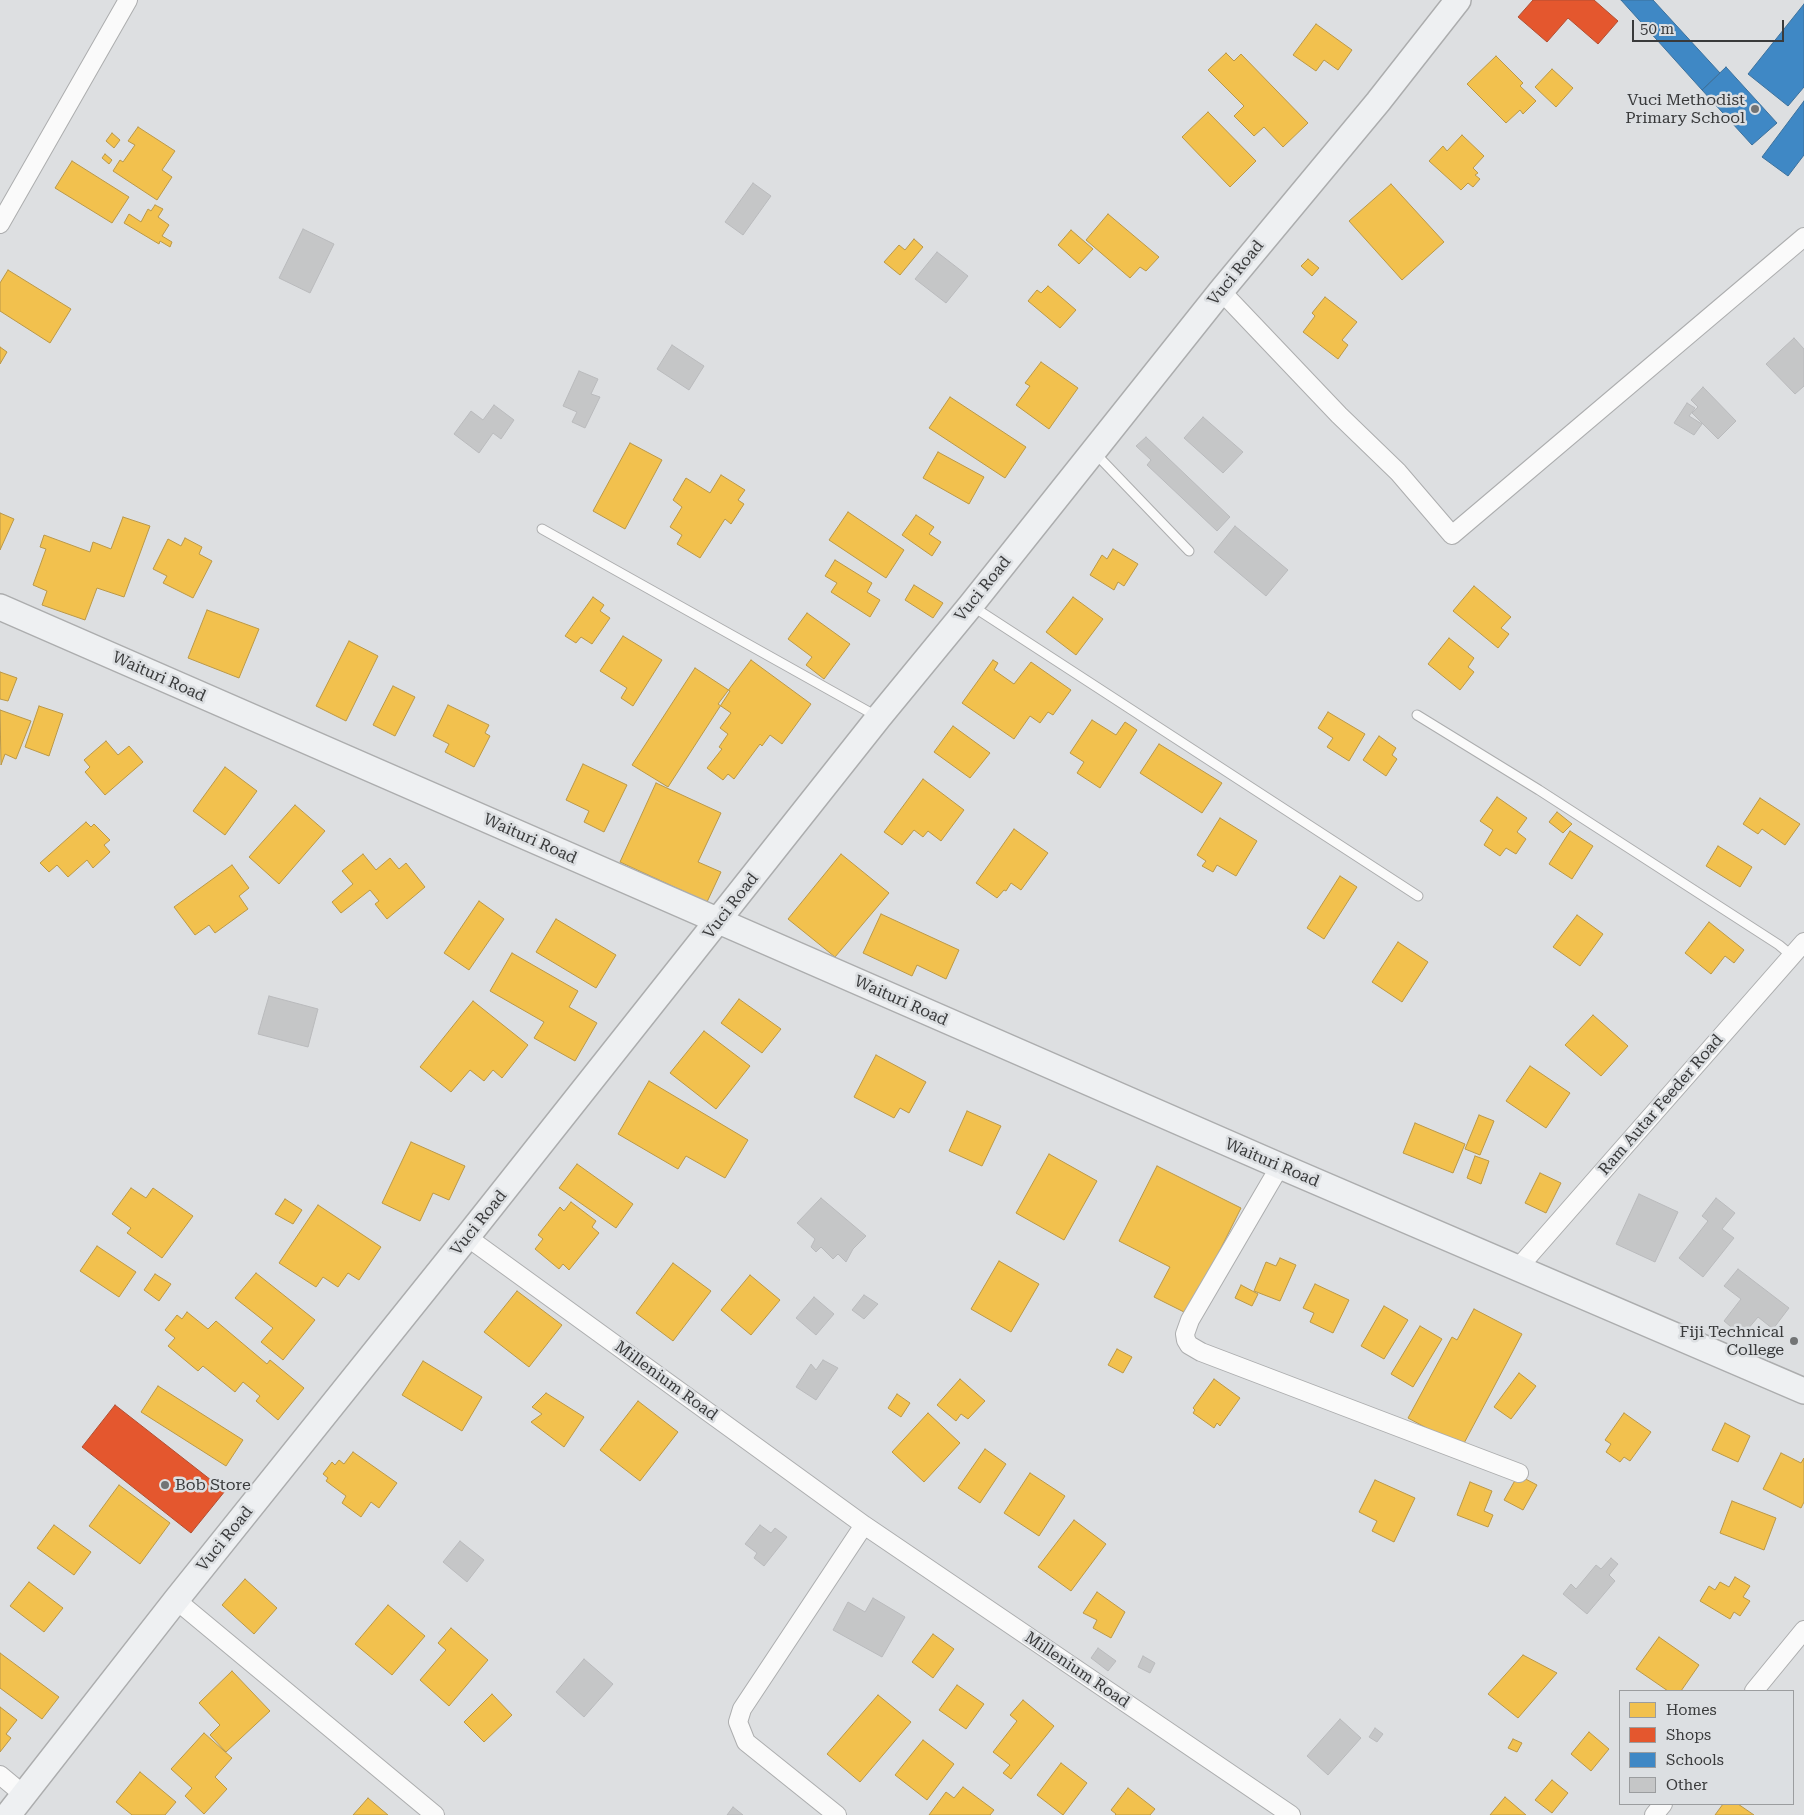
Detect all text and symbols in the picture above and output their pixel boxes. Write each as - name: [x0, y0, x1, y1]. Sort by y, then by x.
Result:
- scale bar: [1634, 10, 1786, 42]
- text: 50 m: [1640, 20, 1674, 38]
- place label: Vuci Methodist Primary School: [1625, 90, 1745, 128]
- marker: Vuci Methodist Primary School: [1749, 103, 1761, 115]
- street label: Vuci Road: [1204, 237, 1268, 309]
- street label: Vuci Road: [951, 553, 1015, 625]
- street label: Waituri Road: [109, 648, 209, 706]
- street label: Waituri Road: [480, 810, 580, 868]
- street label: Vuci Road: [699, 869, 763, 943]
- street label: Waituri Road: [851, 972, 951, 1030]
- street label: Ram Autar Feeder Road: [1595, 1031, 1727, 1179]
- street label: Waituri Road: [1222, 1135, 1322, 1191]
- street label: Vuci Road: [447, 1187, 511, 1259]
- place label: Fiji Technical College: [1680, 1322, 1784, 1360]
- marker: Fiji Technical College: [1788, 1335, 1800, 1347]
- street label: Millenium Road: [611, 1337, 721, 1425]
- place label: Bob Store: [175, 1475, 251, 1495]
- marker: Bob Store: [159, 1479, 171, 1491]
- street label: Vuci Road: [193, 1503, 257, 1575]
- street label: Millenium Road: [1021, 1628, 1133, 1712]
- legend: [1619, 1690, 1794, 1805]
- text: Homes: [1666, 1701, 1717, 1719]
- text: Shops: [1666, 1726, 1711, 1744]
- text: Schools: [1666, 1751, 1724, 1769]
- text: Other: [1666, 1776, 1708, 1794]

